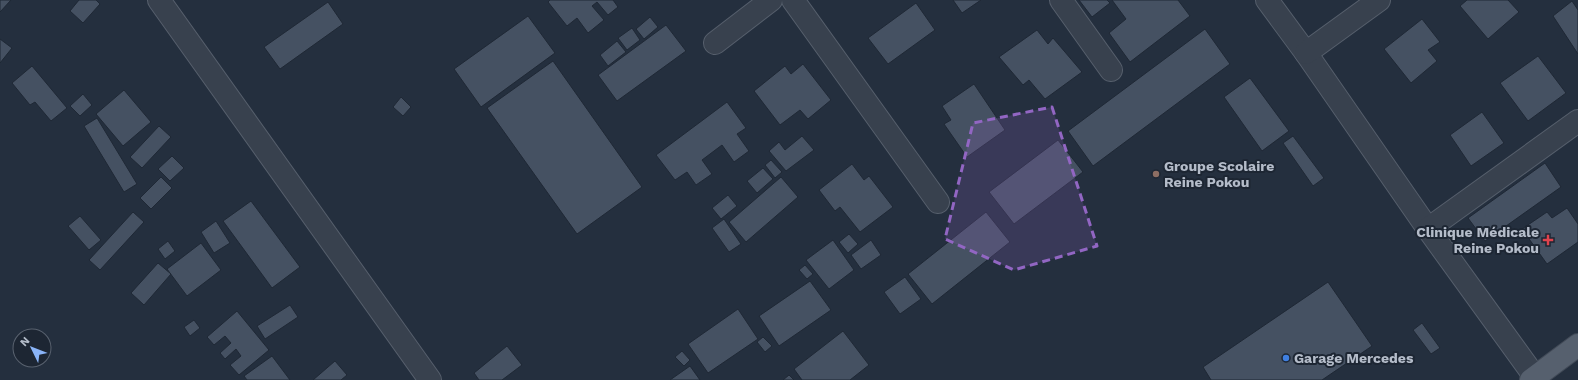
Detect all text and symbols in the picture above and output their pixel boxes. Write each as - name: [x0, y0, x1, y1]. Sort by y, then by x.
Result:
- place label: Groupe Scolaire Reine Pokou: [1164, 158, 1274, 190]
- marker: Groupe Scolaire Reine Pokou: [1151, 169, 1161, 179]
- place label: Clinique Médicale Reine Pokou: [1416, 224, 1539, 256]
- marker: Clinique Médicale Reine Pokou: [1542, 234, 1554, 246]
- north arrow: [12, 328, 52, 368]
- text: N: [18, 334, 33, 349]
- place label: Garage Mercedes: [1294, 350, 1414, 366]
- marker: Garage Mercedes: [1281, 353, 1291, 363]

